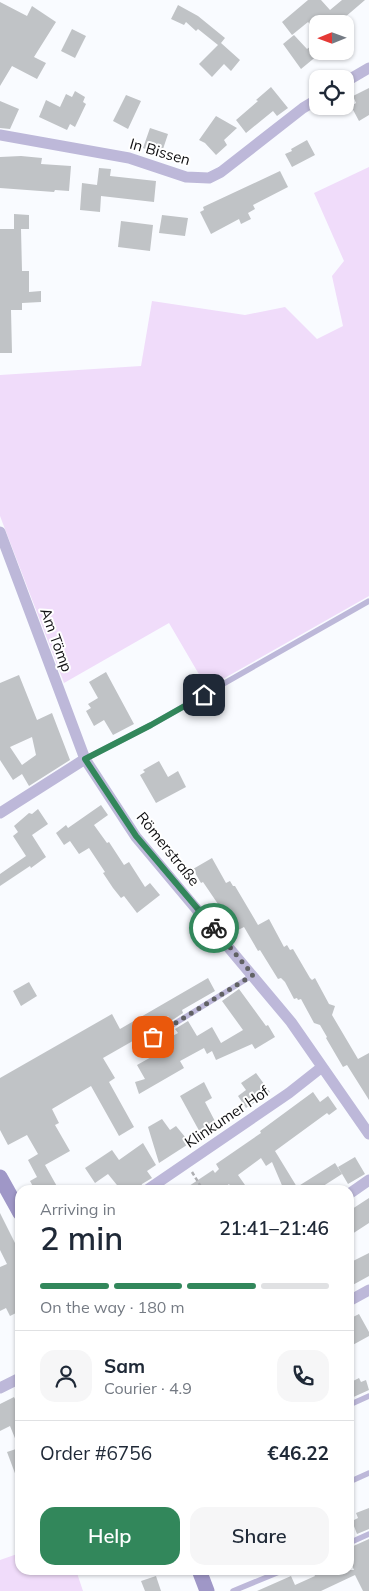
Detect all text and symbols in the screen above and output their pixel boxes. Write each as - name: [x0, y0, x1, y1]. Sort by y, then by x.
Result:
- north arrow: [309, 15, 354, 60]
- map controls: [309, 15, 354, 115]
- button: locate: [309, 70, 354, 115]
- street label: In Bissen: [128, 134, 193, 169]
- street label: Am Tömp: [36, 605, 77, 674]
- pin: [183, 674, 225, 716]
- icon: home: [190, 681, 218, 709]
- street label: Römerstraße: [133, 808, 204, 890]
- courier: [189, 903, 239, 953]
- icon: bike: [200, 914, 228, 942]
- pin: [132, 1016, 174, 1058]
- icon: bag: [139, 1023, 167, 1051]
- street label: Klinkumer Hof: [181, 1081, 273, 1152]
- text: Arriving in: [40, 1199, 116, 1219]
- text: 21:41–21:46: [219, 1216, 329, 1240]
- text: 2 min: [40, 1218, 123, 1258]
- text: On the way · 180 m: [40, 1297, 185, 1317]
- button: person: [40, 1350, 92, 1402]
- button: phone: [277, 1350, 329, 1402]
- text: Sam: [104, 1354, 145, 1378]
- text: Courier · 4.9: [104, 1378, 192, 1398]
- text: Order #6756: [40, 1441, 152, 1465]
- text: €46.22: [267, 1441, 329, 1465]
- button: Help: [40, 1507, 180, 1565]
- button: Share: [190, 1507, 329, 1565]

